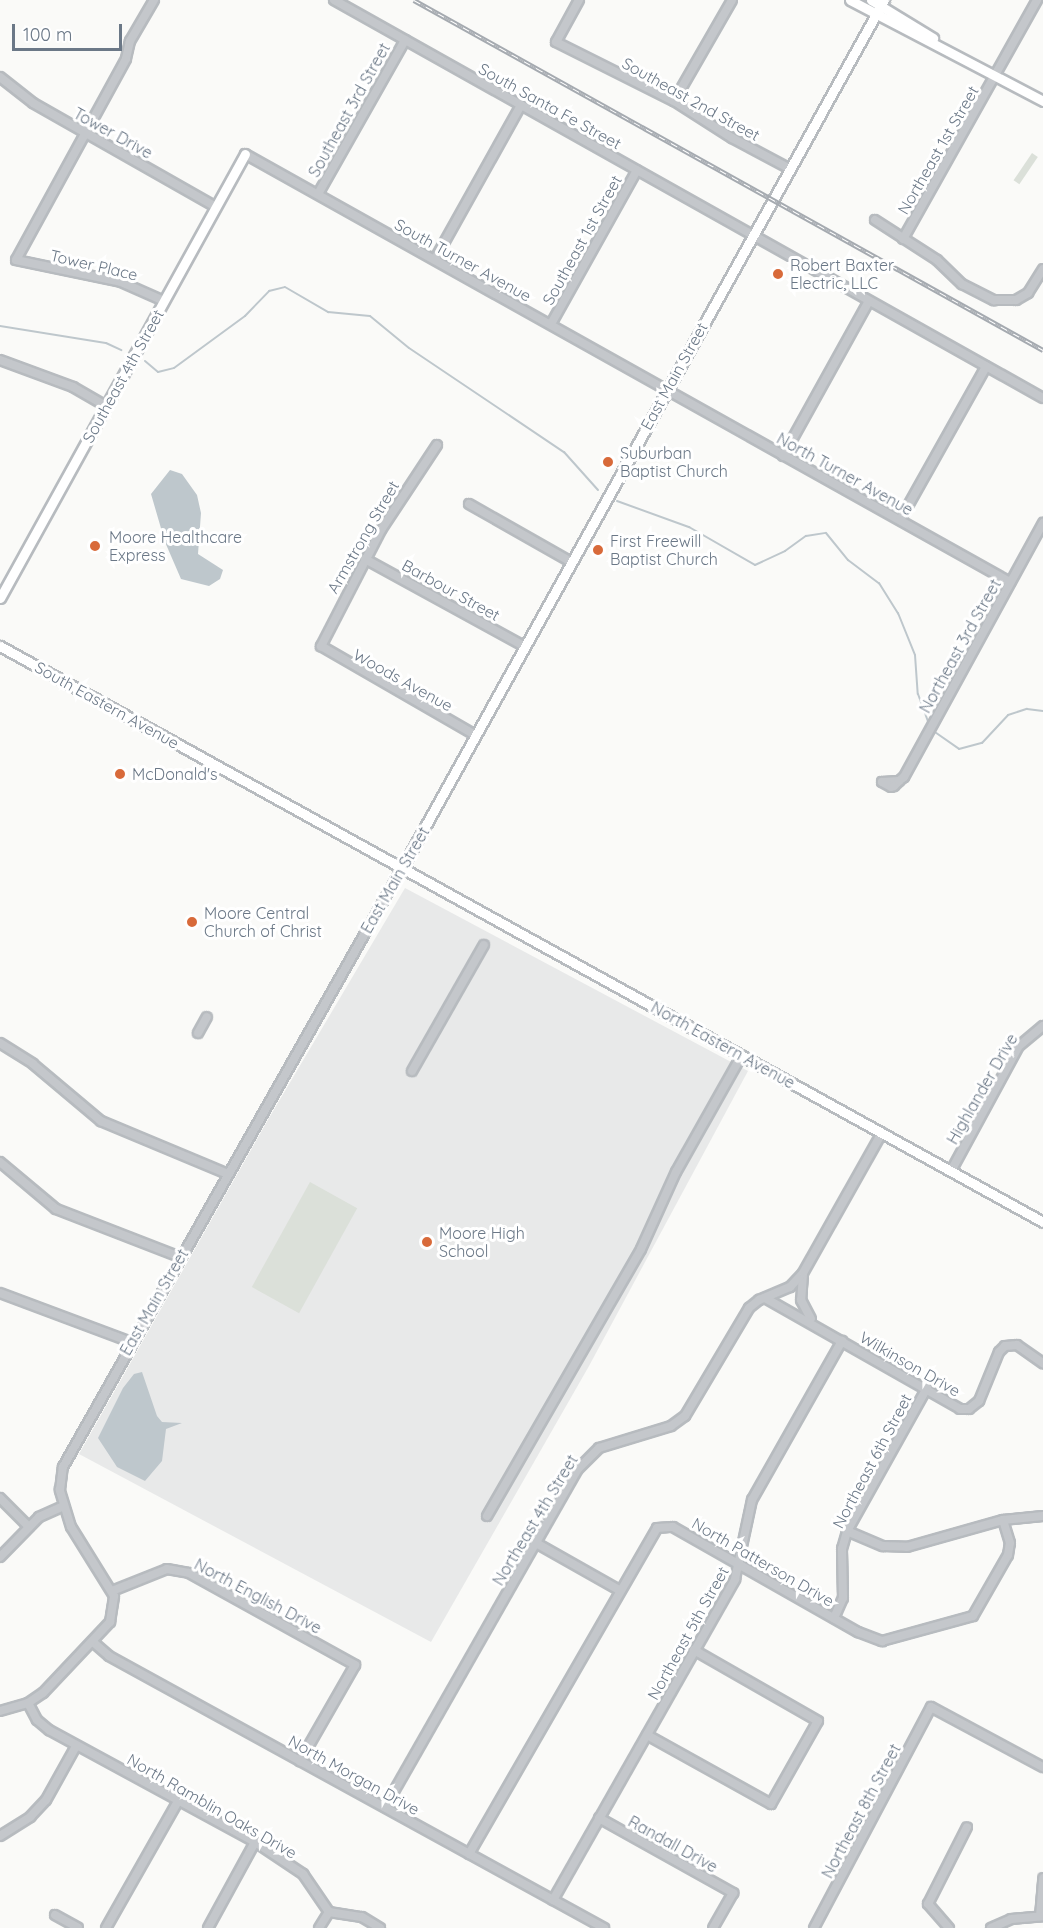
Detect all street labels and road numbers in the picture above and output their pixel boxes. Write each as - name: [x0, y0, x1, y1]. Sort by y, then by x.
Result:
- street label: Southeast 3rd Street: [304, 40, 394, 180]
- street label: Southeast 2nd Street: [619, 53, 763, 145]
- street label: South Santa Fe Street: [475, 59, 625, 153]
- street label: Northeast 1st Street: [893, 82, 983, 218]
- street label: Tower Drive: [70, 103, 156, 163]
- street label: Southeast 1st Street: [538, 172, 626, 308]
- street label: South Turner Avenue: [391, 214, 535, 306]
- street label: Tower Place: [48, 246, 140, 284]
- street label: Southeast 4th Street: [78, 306, 168, 446]
- street label: East Main Street: [637, 319, 711, 433]
- street label: North Turner Avenue: [773, 429, 917, 519]
- street label: Armstrong Street: [323, 477, 403, 597]
- street label: Barbour Street: [399, 555, 503, 625]
- street label: Northeast 3rd Street: [915, 576, 1005, 716]
- street label: Woods Avenue: [350, 645, 456, 715]
- street label: South Eastern Avenue: [32, 657, 182, 753]
- street label: East Main Street: [357, 823, 433, 937]
- street label: North Eastern Avenue: [648, 997, 798, 1093]
- street label: Highlander Drive: [943, 1030, 1021, 1148]
- street label: East Main Street: [116, 1245, 192, 1359]
- street label: Wilkinson Drive: [856, 1327, 964, 1401]
- street label: Northeast 6th Street: [828, 1391, 916, 1531]
- street label: Northeast 4th Street: [488, 1451, 582, 1589]
- street label: North Patterson Drive: [689, 1513, 837, 1611]
- street label: North English Drive: [191, 1554, 325, 1638]
- street label: Northeast 5th Street: [643, 1563, 733, 1703]
- street label: North Morgan Drive: [285, 1731, 423, 1819]
- street label: Northeast 8th Street: [817, 1741, 905, 1881]
- street label: North Ramblin Oaks Drive: [124, 1750, 300, 1862]
- street label: Randall Drive: [625, 1812, 721, 1876]

